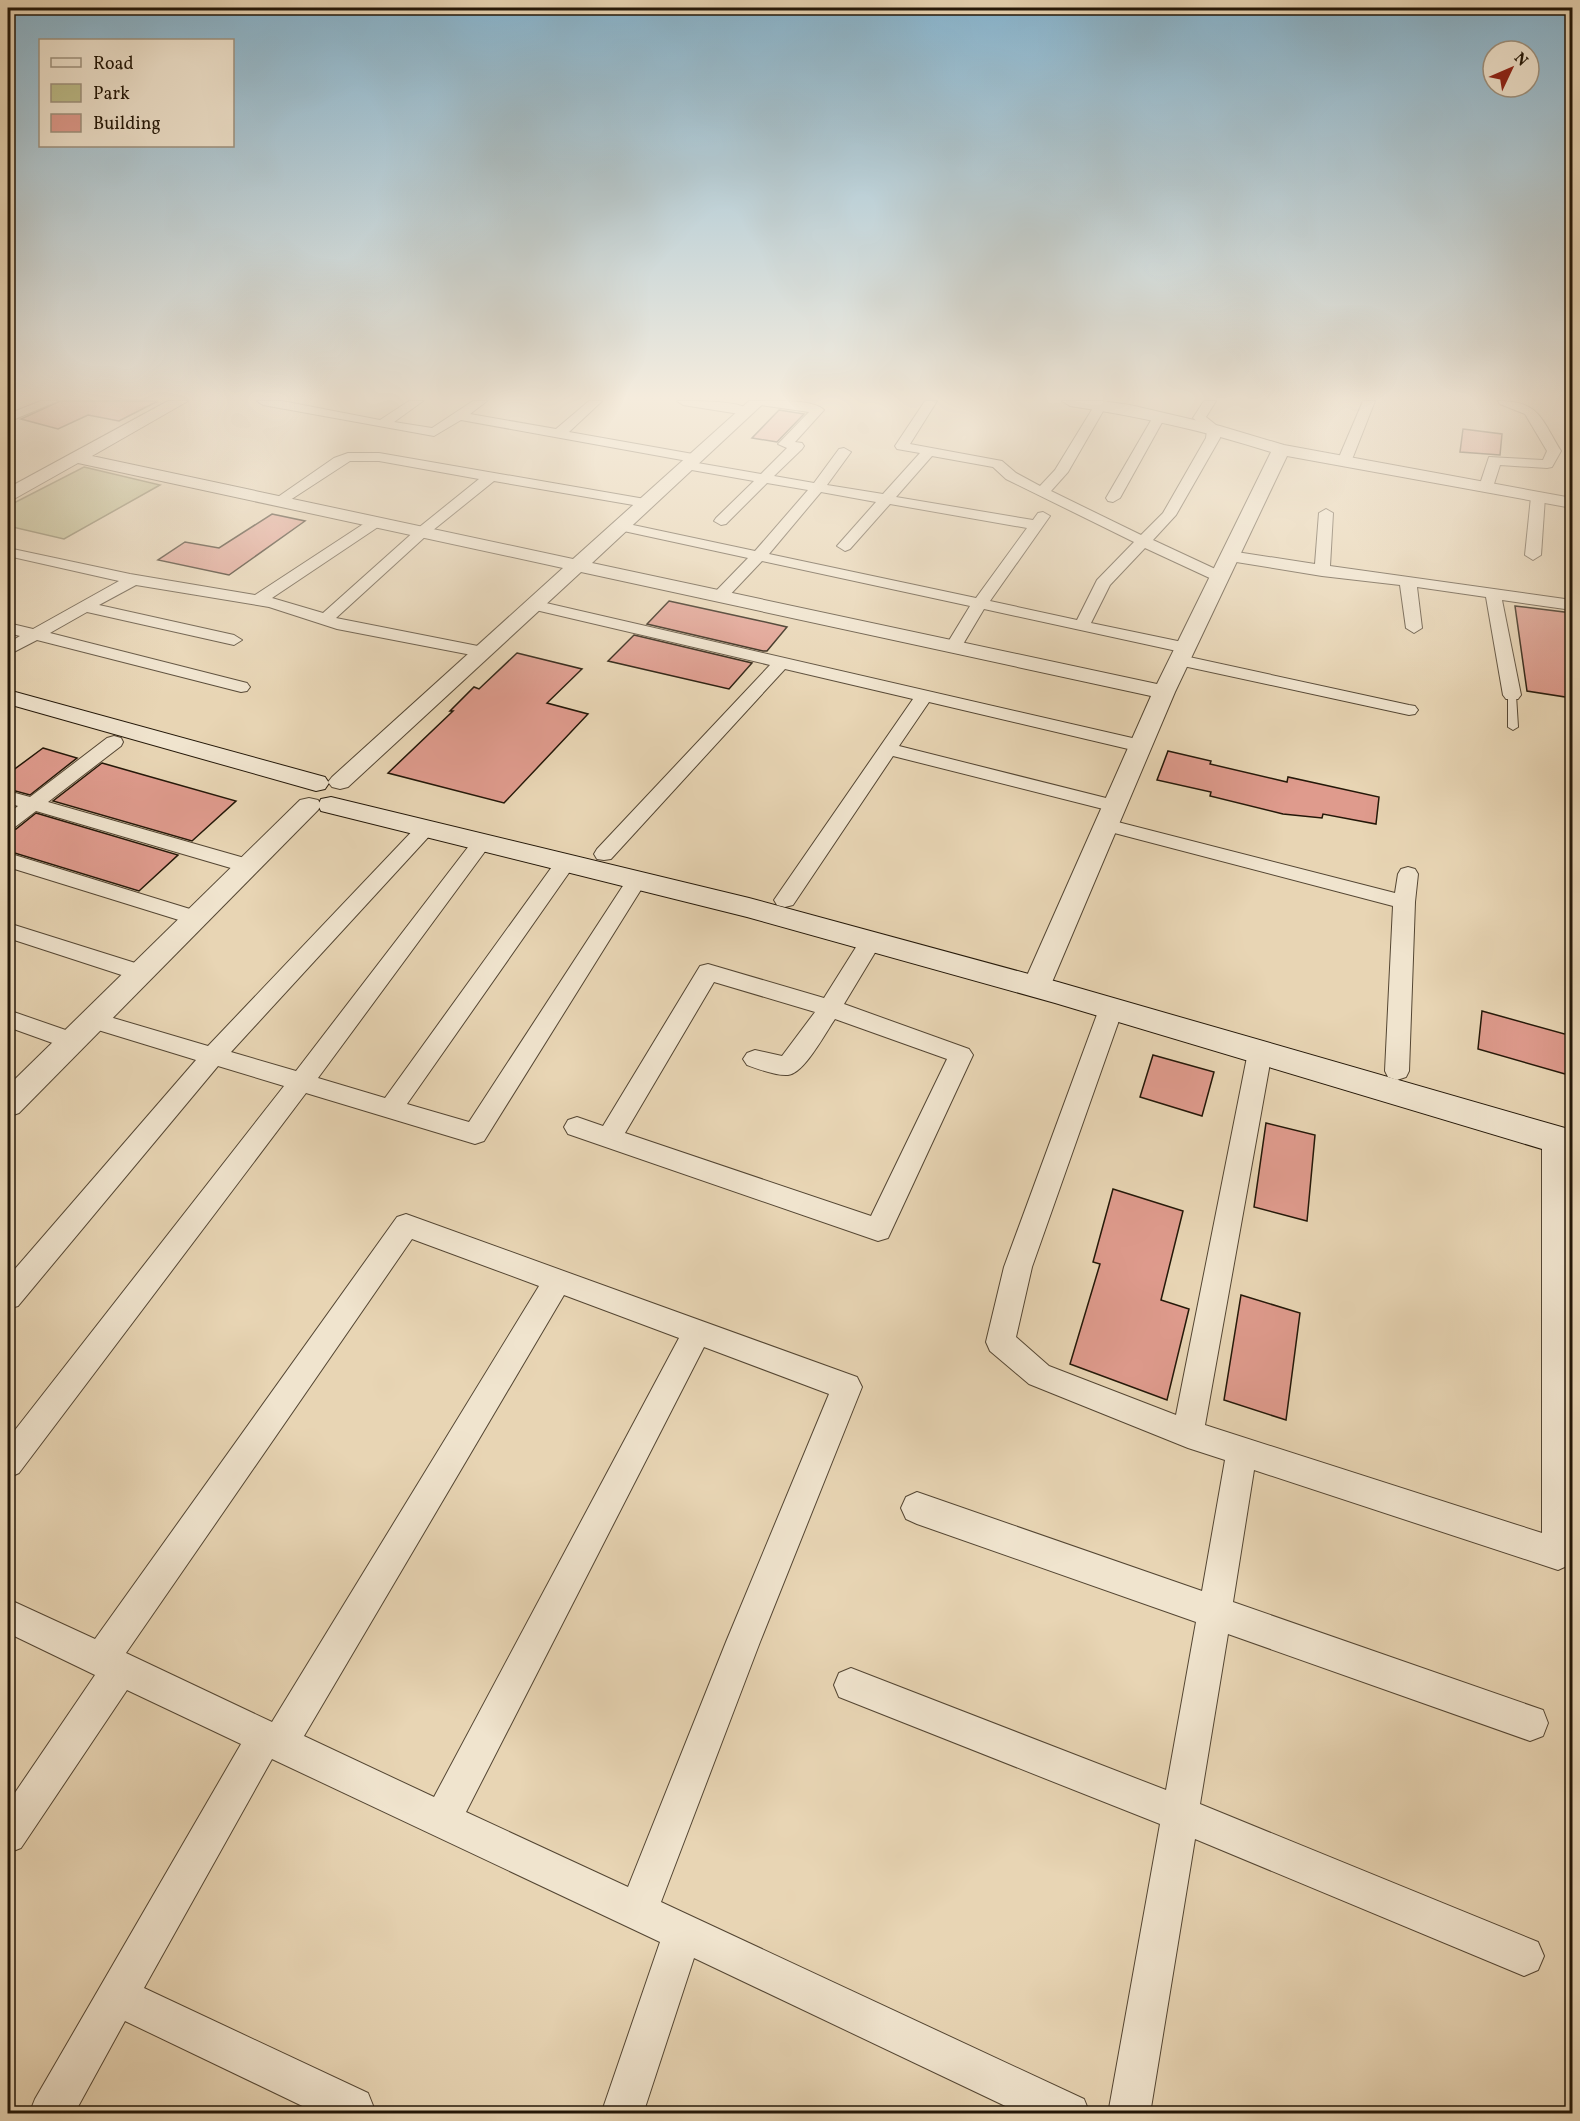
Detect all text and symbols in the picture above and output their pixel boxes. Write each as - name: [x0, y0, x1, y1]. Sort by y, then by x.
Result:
- legend: [39, 39, 234, 147]
- north arrow: [1481, 39, 1541, 99]
- text: N: [1508, 48, 1533, 72]
- text: Road: [93, 52, 134, 77]
- text: Park: [93, 82, 130, 107]
- text: Building: [93, 112, 161, 137]

